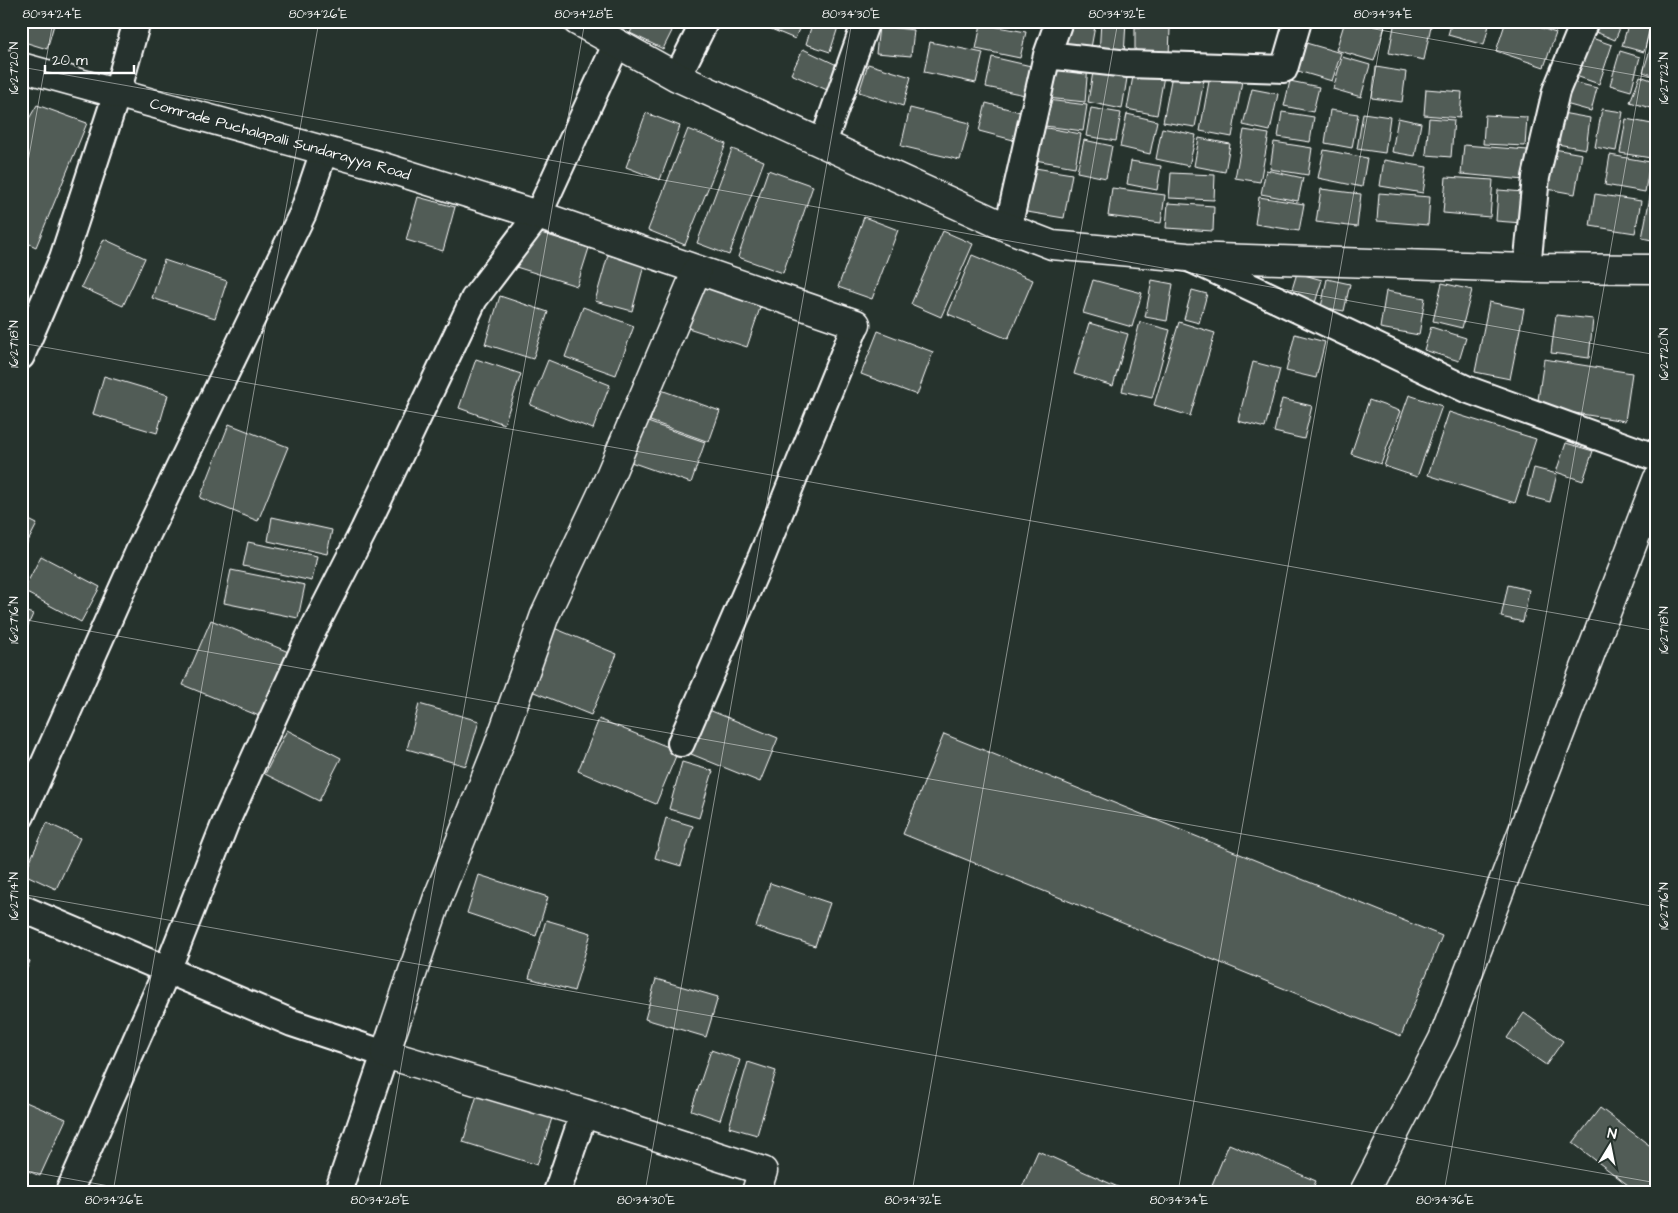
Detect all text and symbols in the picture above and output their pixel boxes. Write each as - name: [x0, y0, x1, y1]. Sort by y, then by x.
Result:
- text: 80°34'24"E: [22, 6, 82, 23]
- text: 80°34'26"E: [289, 6, 347, 23]
- text: 80°34'28"E: [555, 6, 613, 23]
- text: 80°34'30"E: [822, 6, 880, 23]
- text: 80°34'32"E: [1088, 6, 1146, 23]
- text: 80°34'34"E: [1354, 6, 1412, 23]
- text: 16°27'20"N: [6, 41, 23, 94]
- scale bar: [45, 42, 134, 74]
- text: 20 m: [52, 50, 88, 71]
- text: 16°27'22"N: [1656, 52, 1673, 104]
- street label: Comrade Puchalapalli Sundarayya Road: [147, 92, 414, 185]
- text: 16°27'18"N: [6, 320, 23, 368]
- text: 16°27'20"N: [1656, 327, 1673, 380]
- text: 16°27'16"N: [6, 596, 23, 644]
- text: 16°27'18"N: [1656, 606, 1673, 654]
- text: 16°27'14"N: [6, 872, 23, 920]
- text: 16°27'16"N: [1656, 882, 1673, 930]
- north arrow: [1586, 1120, 1636, 1170]
- text: N: [1606, 1124, 1618, 1145]
- text: 80°34'26"E: [85, 1192, 143, 1209]
- text: 80°34'28"E: [351, 1192, 409, 1209]
- text: 80°34'30"E: [617, 1192, 675, 1209]
- text: 80°34'32"E: [884, 1192, 942, 1209]
- text: 80°34'34"E: [1150, 1192, 1208, 1209]
- text: 80°34'36"E: [1416, 1192, 1474, 1209]

